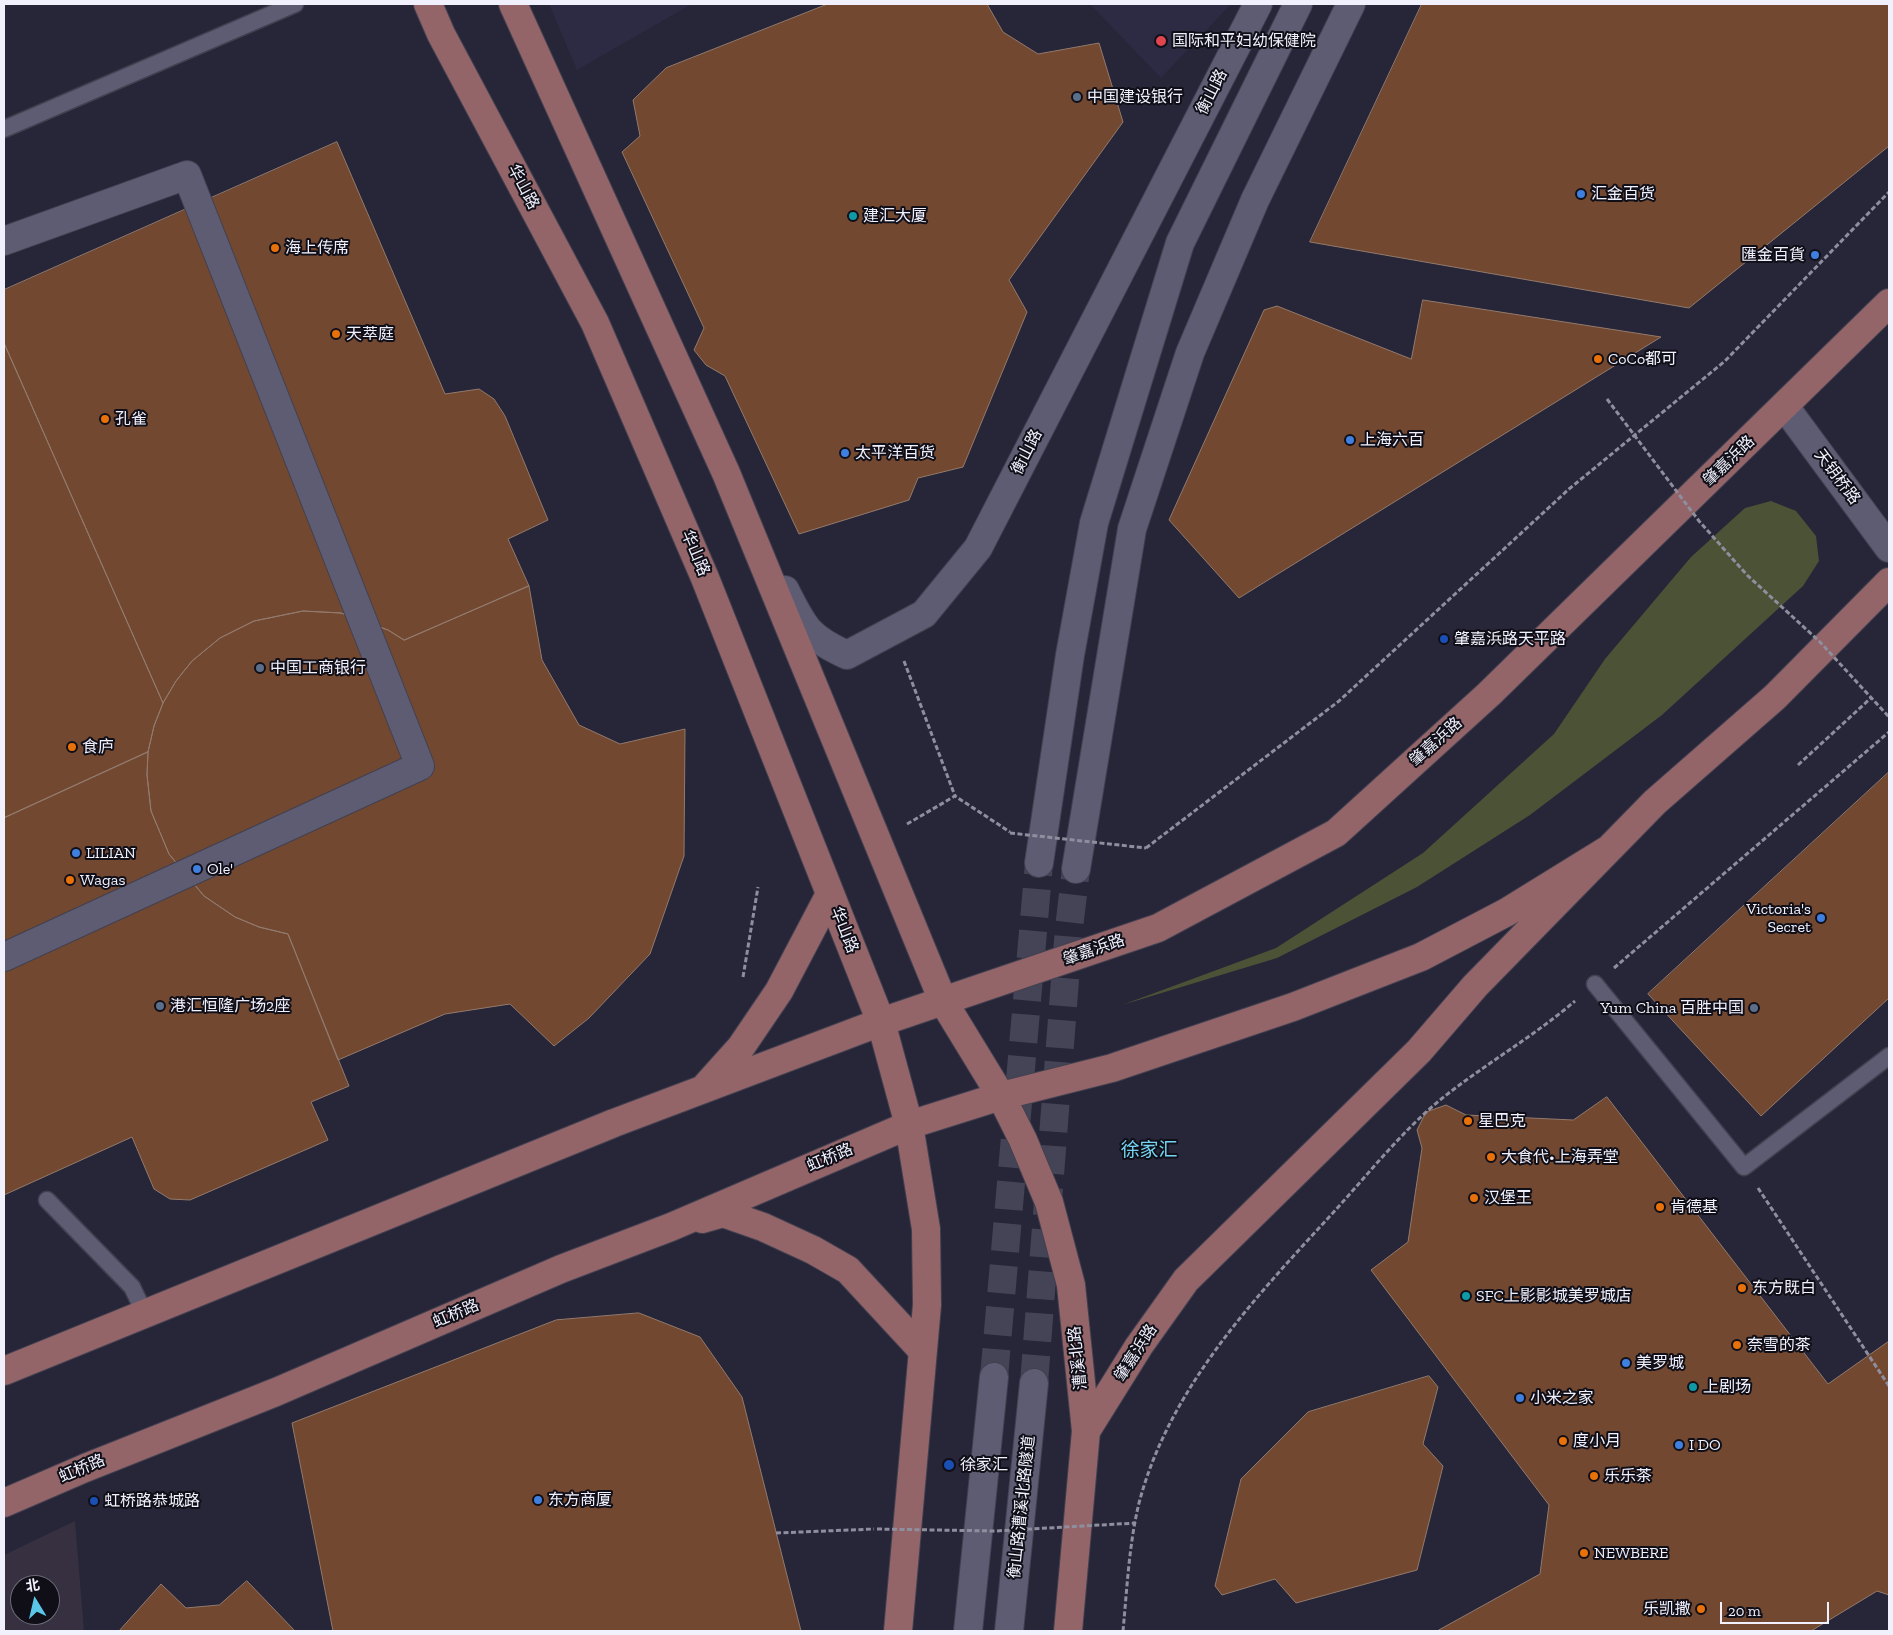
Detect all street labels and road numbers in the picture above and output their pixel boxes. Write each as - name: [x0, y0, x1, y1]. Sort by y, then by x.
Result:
- street label: 衡山路: [1193, 66, 1231, 118]
- street label: 华山路: [503, 161, 543, 213]
- street label: 衡山路: [1008, 426, 1046, 478]
- street label: 肇嘉浜路: [1699, 432, 1759, 490]
- street label: 天钥桥路: [1810, 446, 1864, 508]
- street label: 华山路: [677, 527, 713, 579]
- street label: 肇嘉浜路: [1406, 713, 1466, 771]
- street label: 华山路: [826, 904, 862, 956]
- street label: 肇嘉浜路: [1061, 931, 1127, 969]
- street label: 虹桥路: [804, 1140, 856, 1176]
- street label: 虹桥路: [430, 1296, 482, 1332]
- street label: 肇嘉浜路: [1111, 1321, 1161, 1385]
- street label: 漕溪北路: [1065, 1325, 1091, 1391]
- street label: 衡山路漕溪北路隧道: [1005, 1434, 1039, 1580]
- street label: 虹桥路: [56, 1451, 108, 1487]

